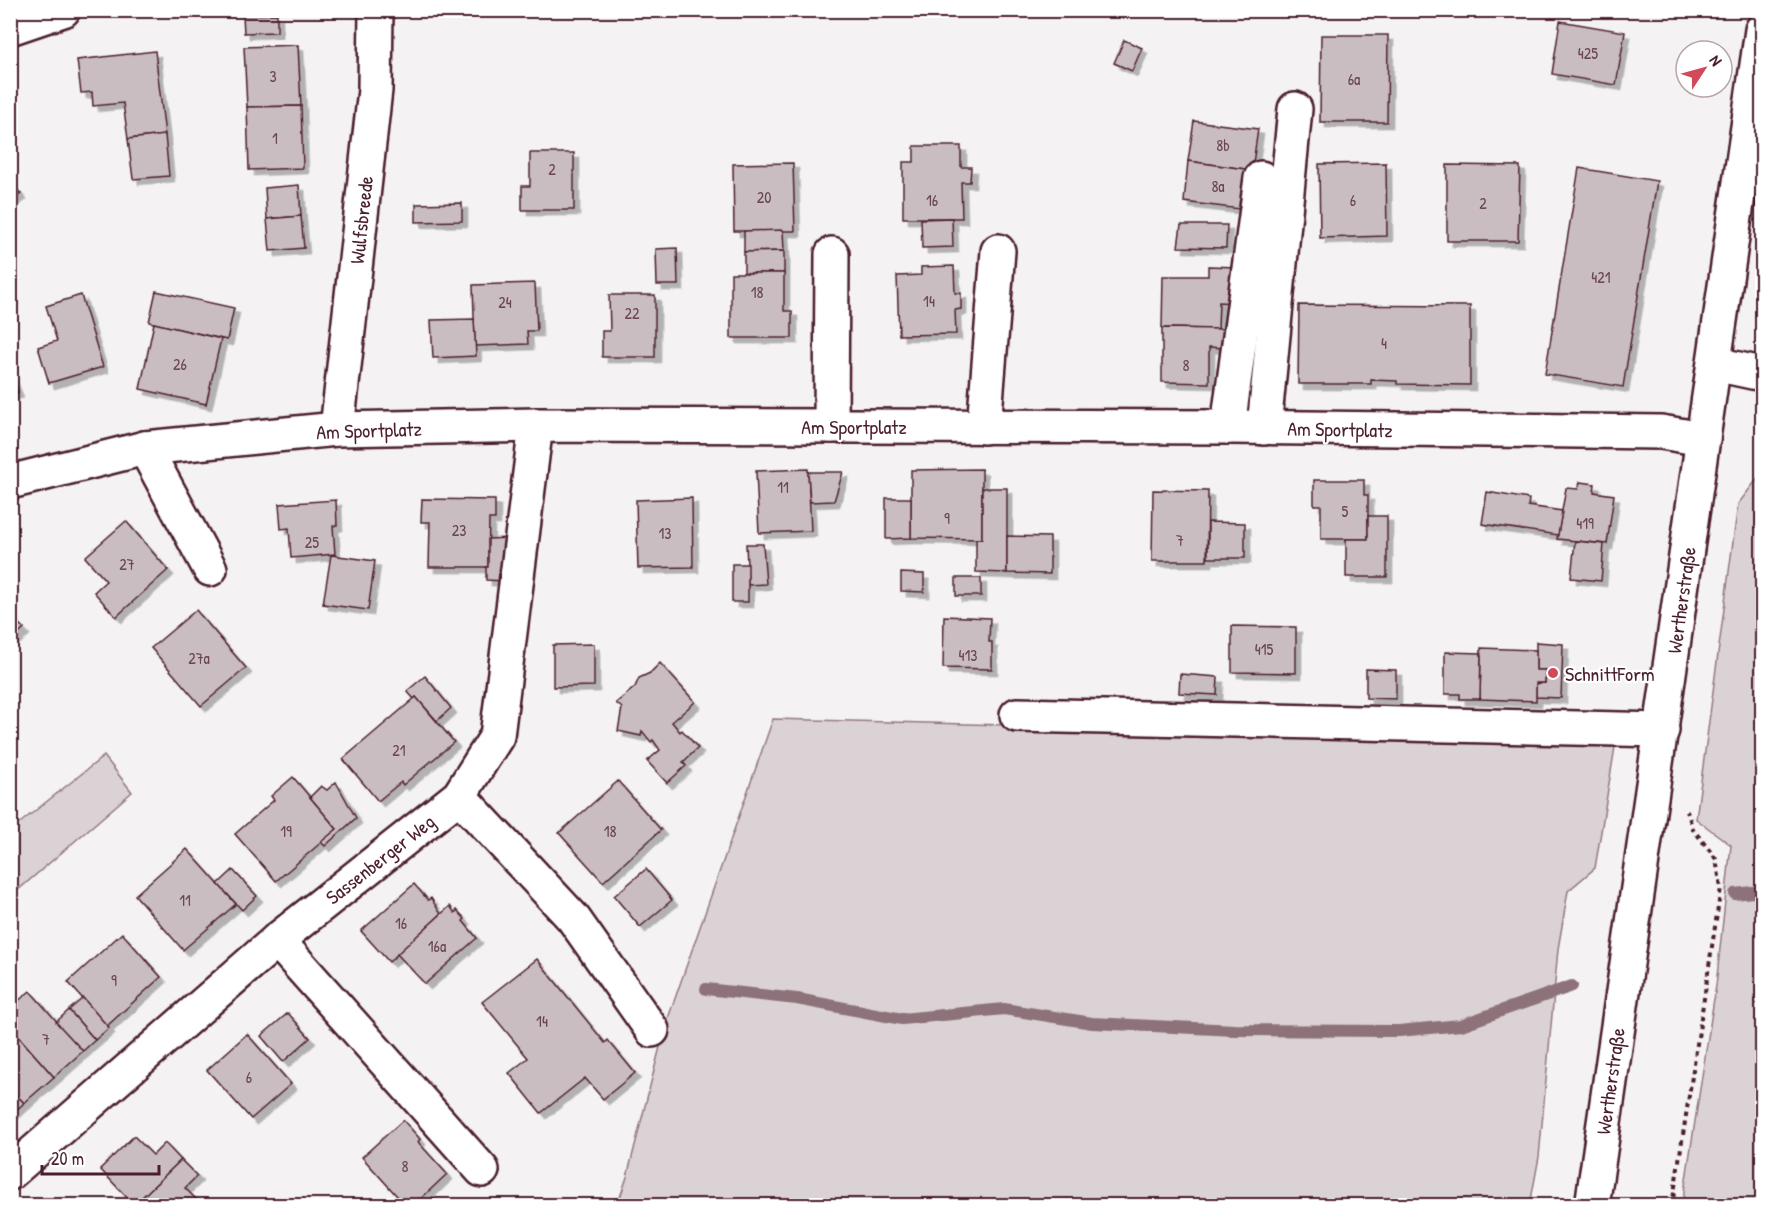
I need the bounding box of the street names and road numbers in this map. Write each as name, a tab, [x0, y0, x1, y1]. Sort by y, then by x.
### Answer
street label: Wulfsbreede	[343, 175, 379, 265]
street label: Am Sportplatz	[801, 413, 907, 440]
street label: Am Sportplatz	[316, 415, 423, 445]
street label: Am Sportplatz	[1287, 415, 1393, 443]
street label: Wertherstraße	[1660, 545, 1702, 655]
street label: Sassenberger Weg	[320, 808, 440, 910]
street label: Wertherstraße	[1589, 1026, 1631, 1136]

